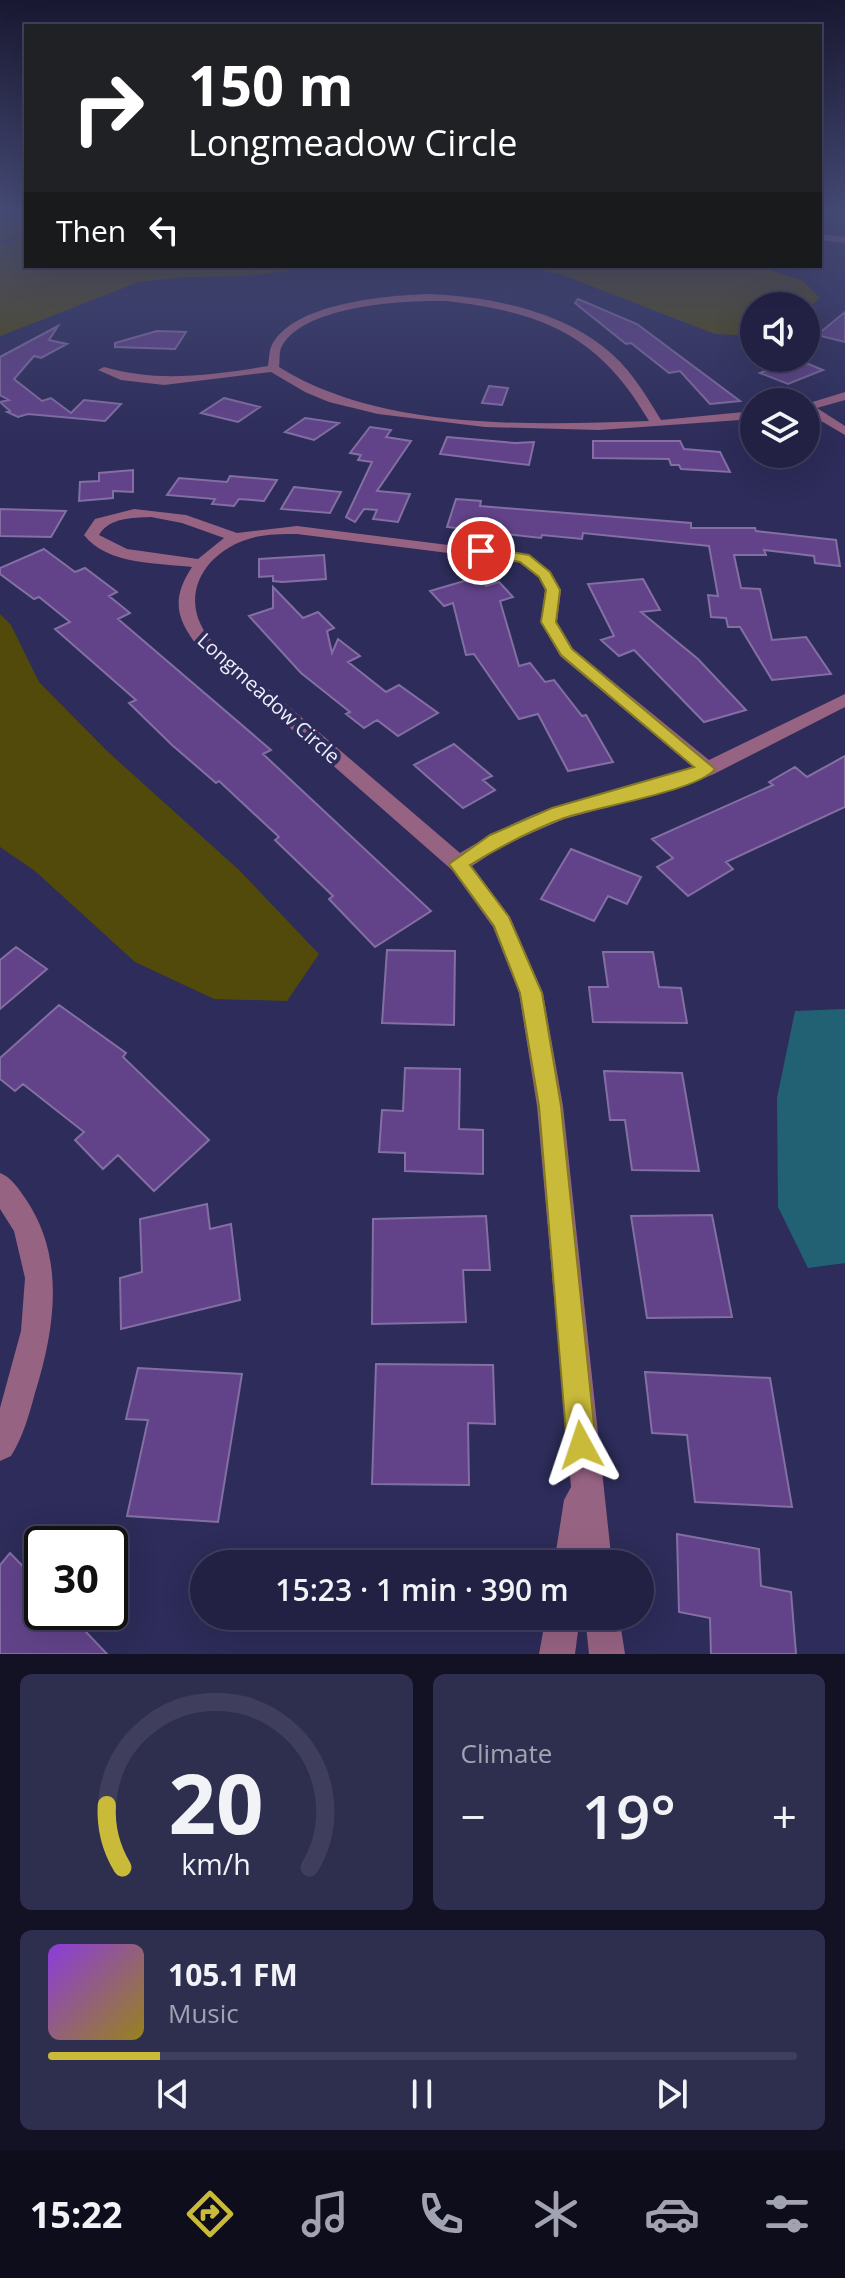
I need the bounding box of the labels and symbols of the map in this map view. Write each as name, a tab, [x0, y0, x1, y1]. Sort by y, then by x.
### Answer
pin	[447, 517, 515, 585]
street label: Longmeadow Circle	[192, 627, 346, 769]
position arrow	[539, 1403, 623, 1487]
speed limit sign: 30	[24, 1526, 128, 1630]

